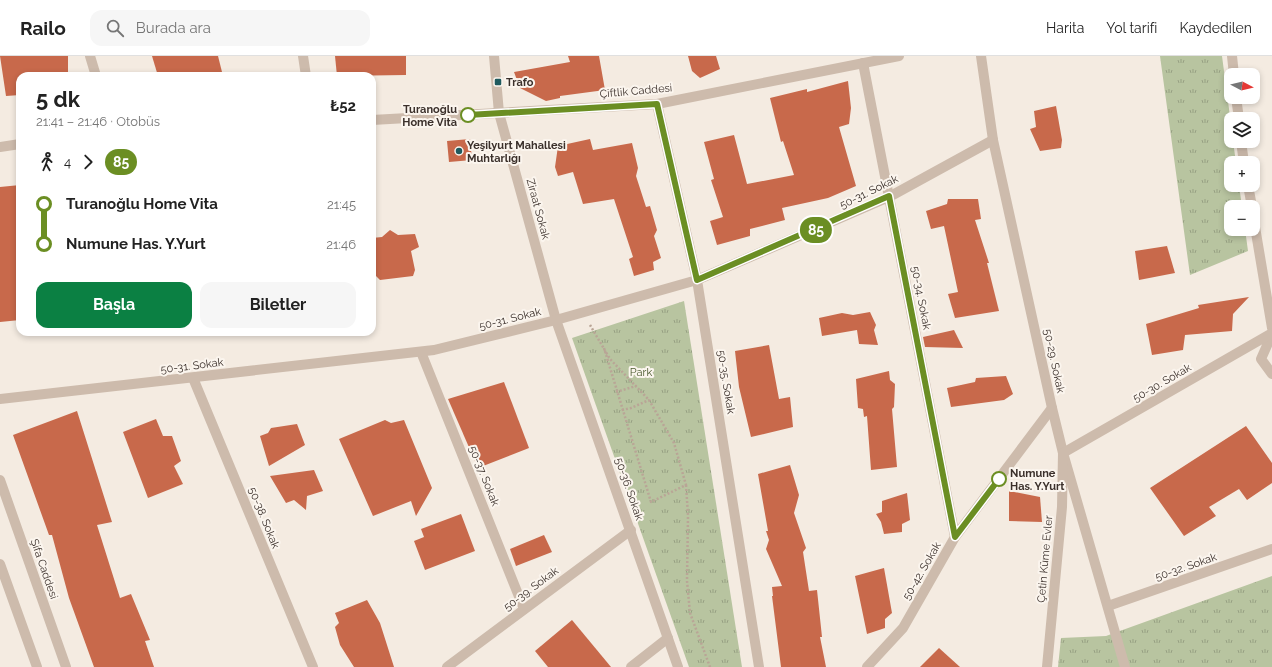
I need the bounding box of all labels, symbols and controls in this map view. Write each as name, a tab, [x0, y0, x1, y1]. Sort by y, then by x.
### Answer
search box	[90, 10, 370, 46]
text: Railo	[20, 17, 66, 39]
icon: search	[104, 17, 126, 39]
text: Burada ara	[136, 19, 211, 37]
text: Harita	[1046, 20, 1084, 36]
text: Yol tarifi	[1106, 20, 1157, 36]
text: Kaydedilen	[1179, 20, 1252, 36]
north arrow	[1224, 68, 1260, 104]
map controls	[1224, 68, 1260, 236]
place label: Trafo	[506, 76, 534, 89]
marker: Trafo	[493, 77, 503, 87]
street label: Çiftlik Caddesi	[599, 81, 673, 101]
text: 5 dk	[36, 86, 80, 112]
text: ₺52	[330, 97, 356, 115]
place label: Turanoğlu Home Vita	[402, 103, 457, 129]
marker: Turanoğlu Home Vita	[460, 107, 476, 123]
button: layers	[1224, 112, 1260, 148]
text: 21:41 – 21:46 · Otobüs	[36, 114, 160, 129]
place label: Yeşilyurt Mahallesi Muhtarlığı	[467, 139, 566, 165]
marker: Yeşilyurt Mahallesi Muhtarlığı	[454, 146, 464, 156]
icon: walk	[36, 151, 58, 173]
icon: forward	[77, 151, 99, 173]
text: 85	[113, 154, 129, 170]
text: 4	[64, 155, 71, 170]
button: +	[1224, 156, 1260, 192]
street label: 50-31. Sokak	[838, 172, 900, 212]
street label: Ziraat Sokak	[524, 177, 552, 241]
text: Turanoğlu Home Vita	[66, 195, 218, 213]
text: 21:45	[327, 197, 356, 212]
button: −	[1224, 200, 1260, 236]
line badge: 85	[798, 217, 834, 243]
text: 85	[808, 222, 824, 238]
text: Numune Has. Y.Yurt	[66, 235, 206, 253]
text: 21:46	[326, 237, 356, 252]
street label: 50-34. Sokak	[908, 265, 934, 331]
button: Başla	[36, 282, 192, 328]
button: Biletler	[200, 282, 356, 328]
street label: 50-31. Sokak	[478, 305, 542, 333]
street label: 50-29. Sokak	[1041, 328, 1067, 394]
street label: 50-35. Sokak	[715, 349, 737, 415]
street label: 50-31. Sokak	[160, 356, 224, 376]
street label: 50-30. Sokak	[1130, 361, 1194, 405]
park label: Park	[630, 366, 652, 379]
street label: 50-37. Sokak	[466, 444, 502, 508]
street label: 50-36. Sokak	[612, 456, 646, 522]
place label: Numune Has. Y.Yurt	[1010, 467, 1065, 493]
marker: Numune Has. Y.Yurt	[991, 471, 1007, 487]
street label: 50-38. Sokak	[246, 485, 282, 551]
street label: Çetin Küme Evler	[1035, 515, 1055, 603]
street label: Şifa Caddesi	[28, 537, 60, 601]
street label: 50-42. Sokak	[900, 540, 944, 602]
street label: 50-32. Sokak	[1153, 550, 1219, 584]
street label: 50-39. Sokak	[501, 564, 561, 614]

